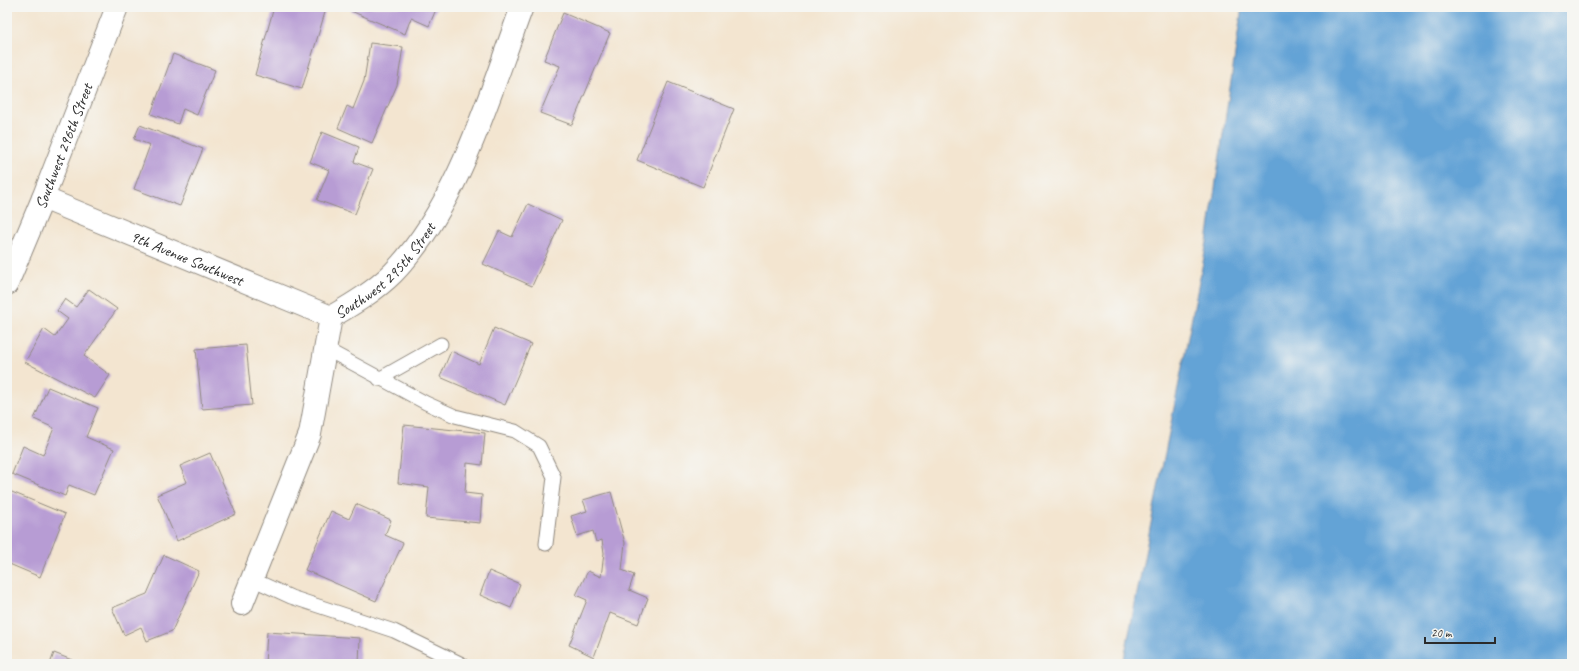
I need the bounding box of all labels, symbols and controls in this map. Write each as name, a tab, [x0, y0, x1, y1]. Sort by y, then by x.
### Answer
street label: Southwest 296th Street	[31, 79, 98, 212]
street label: Southwest 295th Street	[331, 218, 441, 323]
street label: 9th Avenue Southwest	[127, 226, 248, 291]
scale bar	[1425, 619, 1495, 645]
text: 20 m	[1431, 625, 1453, 641]

